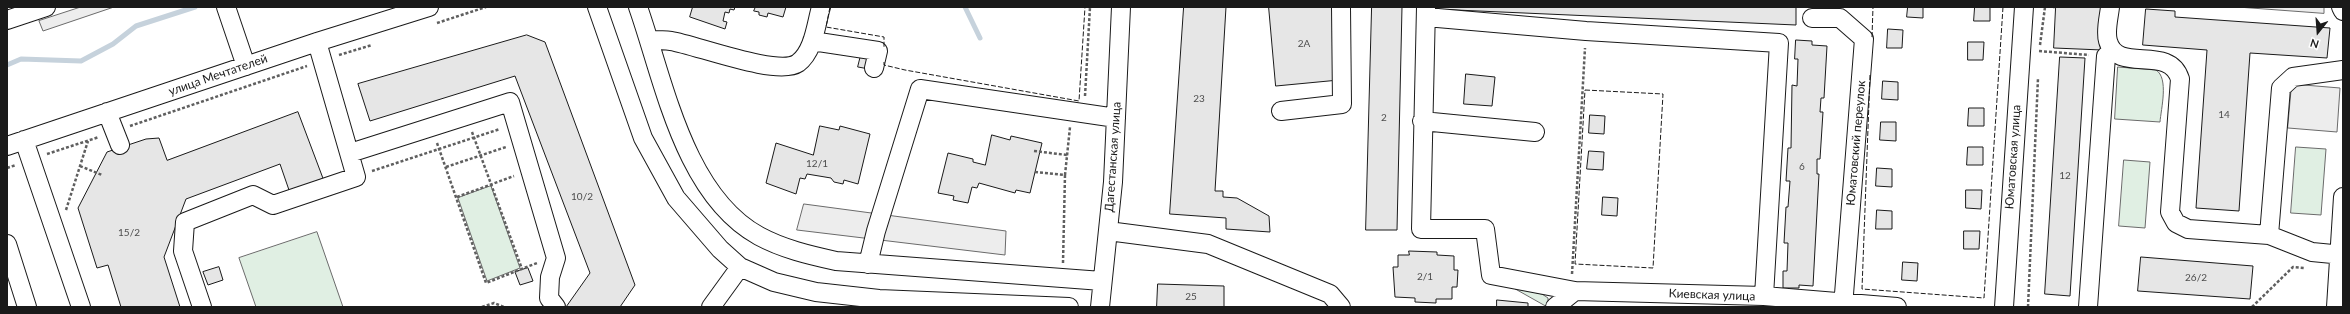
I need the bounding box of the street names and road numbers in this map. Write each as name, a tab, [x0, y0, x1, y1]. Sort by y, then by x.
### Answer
street label: улица Мечтателей	[167, 51, 269, 99]
street label: Юматовский переулок	[1843, 80, 1869, 206]
street label: Дагестанская улица	[1102, 101, 1124, 213]
street label: Юматовская улица	[2002, 104, 2024, 210]
street label: Киевская улица	[1668, 286, 1756, 304]

